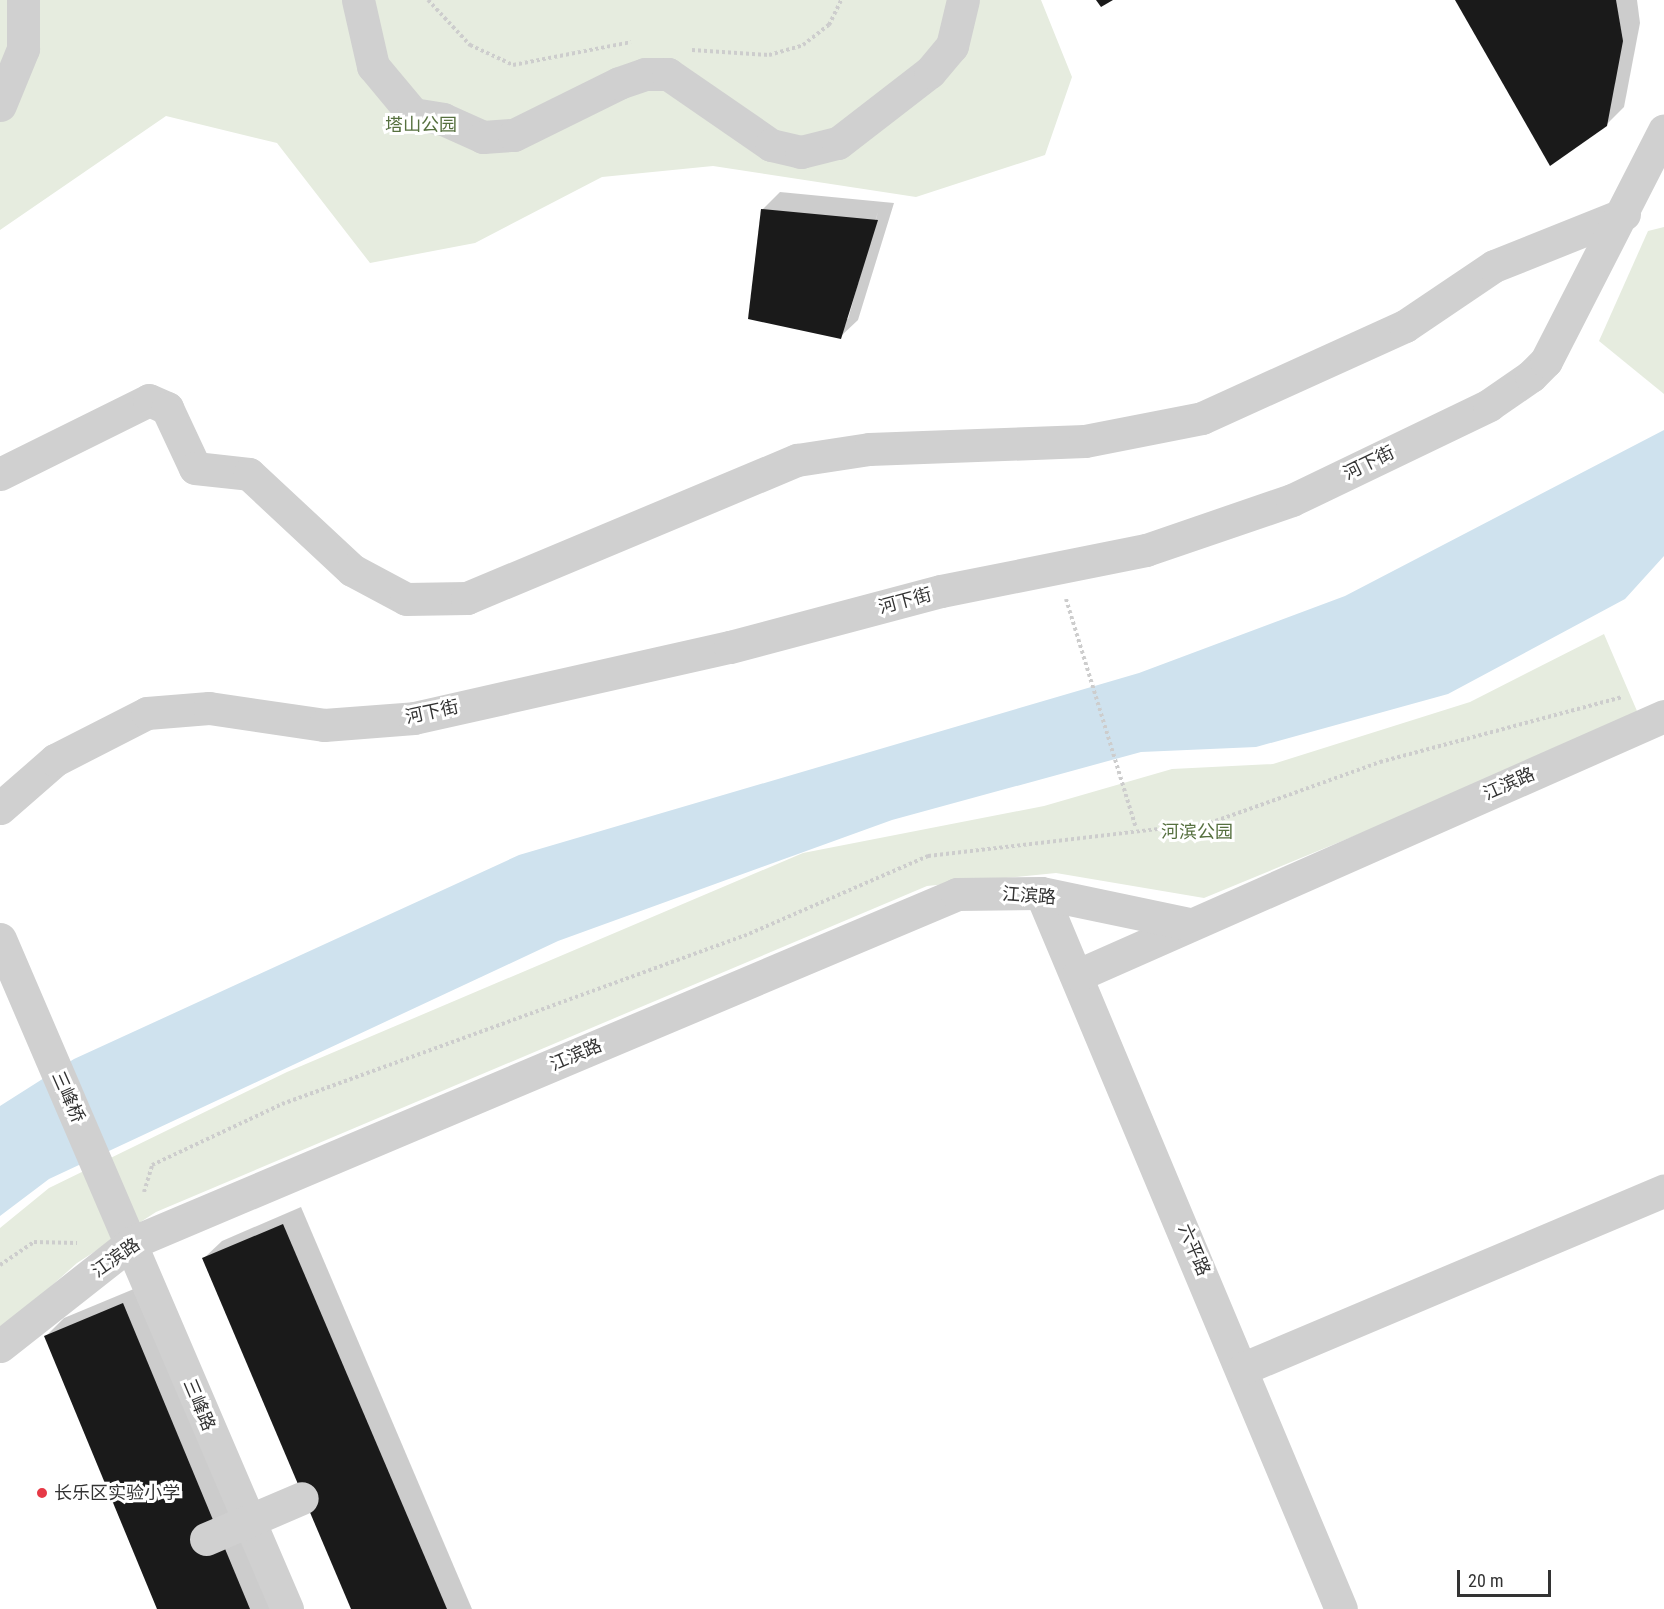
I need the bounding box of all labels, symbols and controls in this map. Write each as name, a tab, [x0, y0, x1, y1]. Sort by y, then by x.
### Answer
park label: 塔山公园	[385, 114, 457, 136]
street label: 河下街	[1340, 441, 1398, 485]
street label: 河下街	[876, 584, 934, 618]
street label: 河下街	[403, 696, 461, 728]
street label: 江滨路	[1480, 763, 1538, 805]
park label: 河滨公园	[1161, 821, 1233, 843]
street label: 江滨路	[1001, 883, 1057, 909]
street label: 江滨路	[547, 1035, 605, 1075]
street label: 三峰桥	[47, 1068, 89, 1126]
street label: 六平路	[1174, 1221, 1214, 1279]
street label: 江滨路	[88, 1234, 144, 1282]
street label: 三峰路	[179, 1376, 219, 1434]
place label: 长乐区实验小学	[54, 1482, 180, 1504]
marker: 长乐区实验小学	[35, 1486, 49, 1500]
scale bar	[1460, 1558, 1554, 1596]
text: 20 m	[1468, 1570, 1503, 1591]

